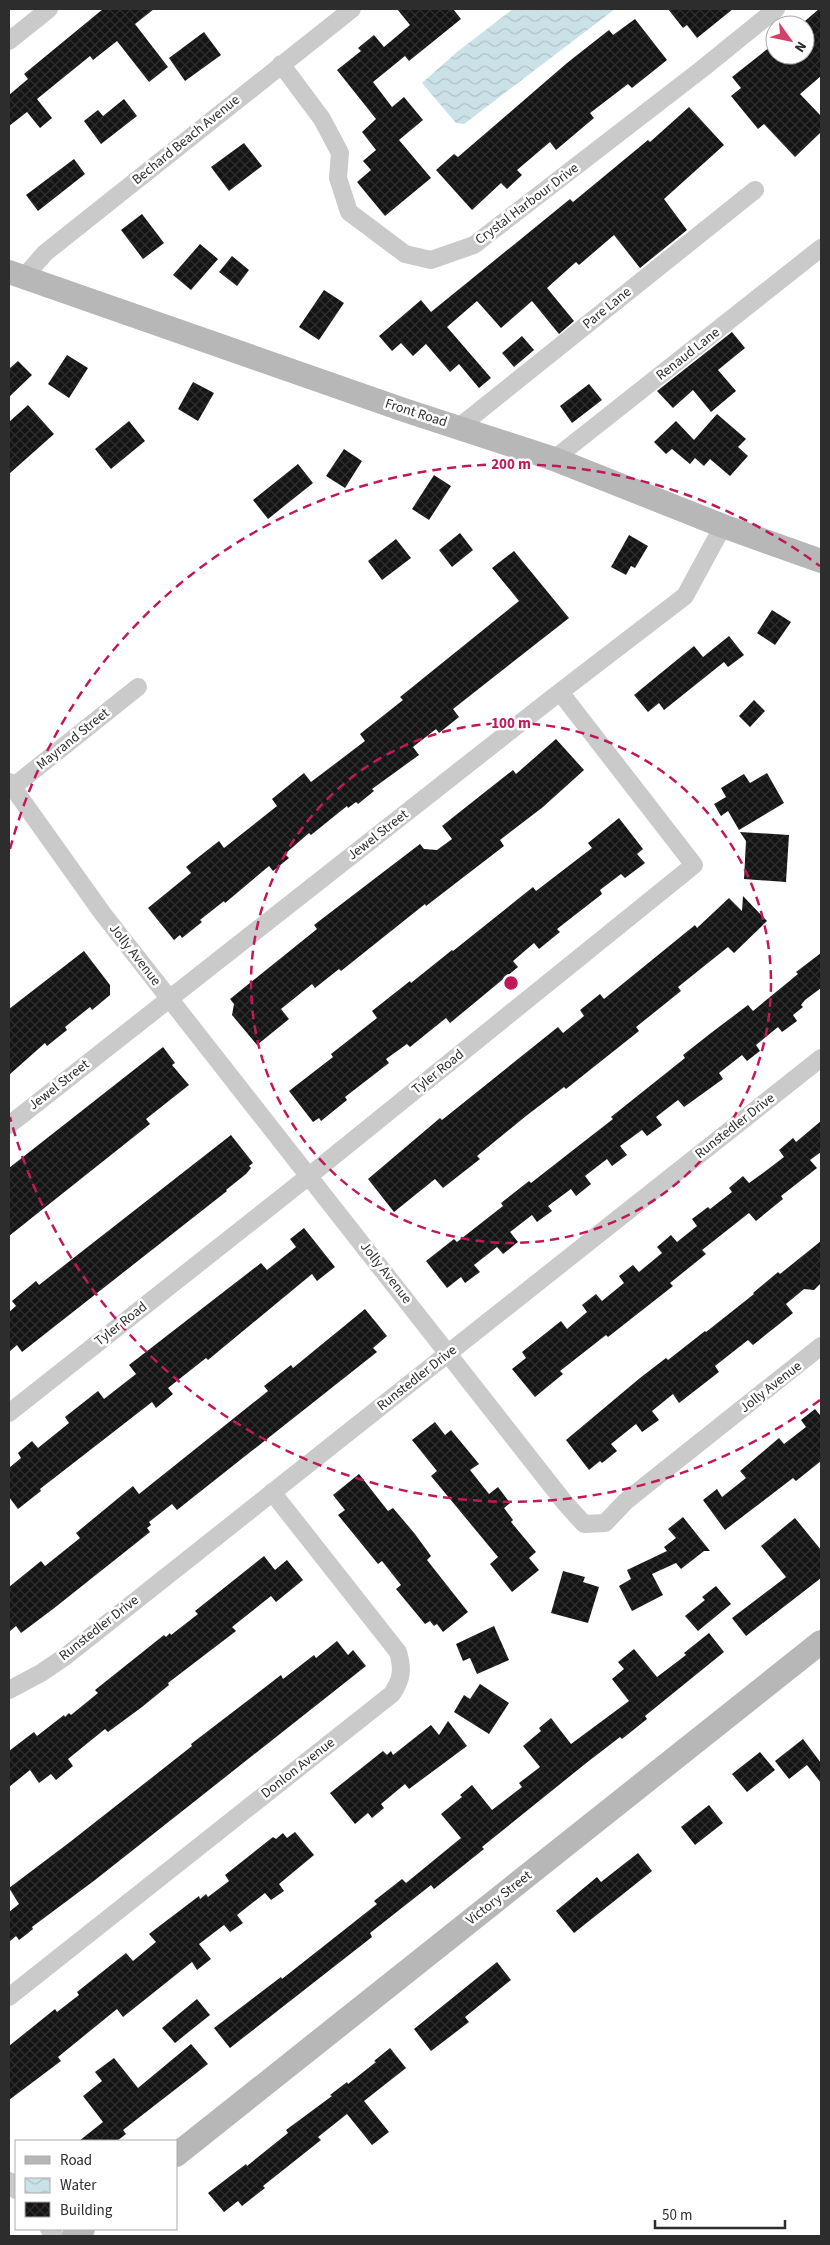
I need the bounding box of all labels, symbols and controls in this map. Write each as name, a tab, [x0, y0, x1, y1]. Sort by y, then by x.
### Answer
north arrow	[765, 15, 815, 65]
text: N	[789, 37, 811, 56]
street label: Bechard Beach Avenue	[128, 90, 244, 190]
street label: Crystal Harbour Drive	[471, 158, 583, 250]
street label: Pare Lane	[578, 282, 636, 334]
street label: Renaud Lane	[652, 323, 724, 385]
street label: Front Road	[382, 394, 450, 432]
text: 200 m	[491, 454, 531, 475]
street label: Mayrand Street	[32, 703, 114, 775]
text: 100 m	[491, 713, 531, 734]
street label: Jewel Street	[343, 805, 413, 865]
street label: Jolly Avenue	[104, 920, 166, 990]
centre of rings	[502, 974, 520, 992]
street label: Tyler Road	[408, 1045, 468, 1099]
street label: Jewel Street	[24, 1055, 94, 1115]
street label: Runstedler Drive	[691, 1088, 779, 1164]
street label: Jolly Avenue	[355, 1238, 417, 1308]
street label: Tyler Road	[90, 1297, 152, 1351]
street label: Runstedler Drive	[373, 1340, 461, 1416]
street label: Jolly Avenue	[736, 1356, 806, 1418]
street label: Runstedler Drive	[55, 1590, 143, 1666]
street label: Donlon Avenue	[257, 1733, 339, 1803]
street label: Victory Street	[462, 1866, 536, 1930]
legend	[15, 2140, 178, 2230]
text: Road	[60, 2150, 92, 2171]
text: Water	[60, 2175, 97, 2196]
scale bar	[655, 2198, 785, 2230]
text: Building	[60, 2200, 113, 2221]
text: 50 m	[662, 2205, 692, 2226]

